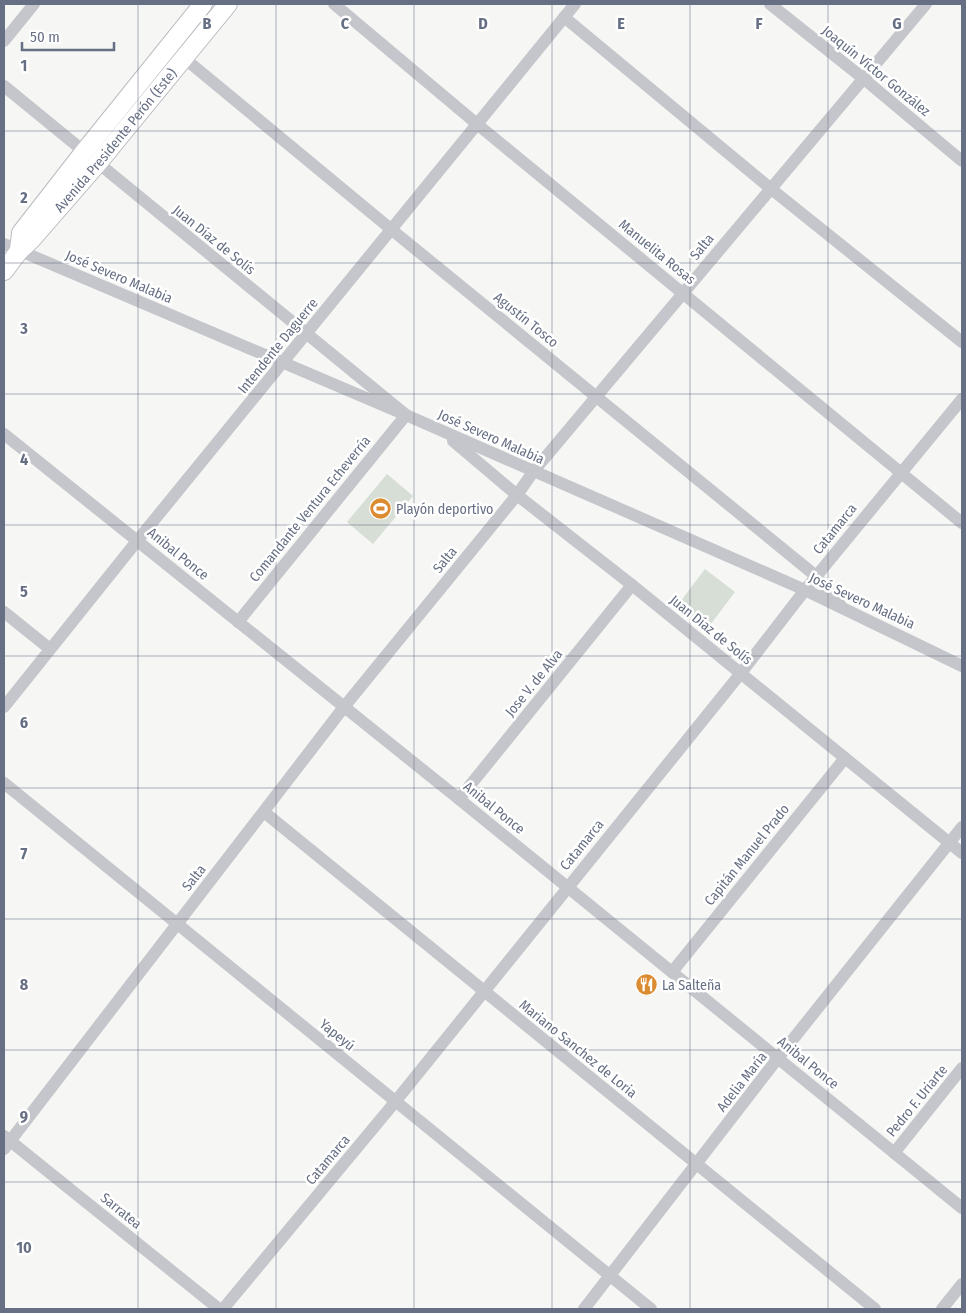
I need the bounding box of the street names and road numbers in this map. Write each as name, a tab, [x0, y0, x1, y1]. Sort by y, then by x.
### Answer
street label: Joaquín Víctor González	[818, 22, 934, 120]
street label: Avenida Presidente Perón (Este)	[51, 65, 180, 216]
street label: Juan Díaz de Solís	[169, 202, 259, 278]
street label: Manuelita Rosas	[615, 216, 699, 288]
street label: Salta	[686, 230, 718, 264]
street label: José Severo Malabia	[63, 247, 175, 307]
street label: Agustín Tosco	[490, 289, 562, 351]
street label: Intendente Daguerre	[234, 295, 322, 397]
street label: José Severo Malabia	[435, 406, 547, 468]
street label: Comandante Ventura Echeverría	[246, 432, 374, 585]
street label: Catamarca	[810, 500, 861, 558]
street label: Anibal Ponce	[144, 524, 212, 584]
street label: Salta	[429, 543, 461, 577]
street label: José Severo Malabia	[807, 569, 918, 633]
street label: Juan Díaz de Solís	[666, 592, 756, 668]
street label: Jose V. de Alva	[502, 646, 566, 720]
street label: Anibal Ponce	[460, 778, 528, 838]
street label: Capitán Manuel Prado	[701, 801, 793, 909]
street label: Catamarca	[557, 816, 608, 874]
street label: Salta	[178, 861, 210, 895]
street label: Mariano Sanchez de Loria	[516, 996, 640, 1102]
street label: Yapeyú	[316, 1016, 358, 1054]
street label: Anibal Ponce	[774, 1033, 842, 1093]
street label: Adelia María	[713, 1049, 771, 1115]
street label: Pedro F. Uriarte	[883, 1062, 951, 1140]
street label: Catamarca	[302, 1131, 354, 1188]
street label: Sarratea	[97, 1189, 145, 1233]

